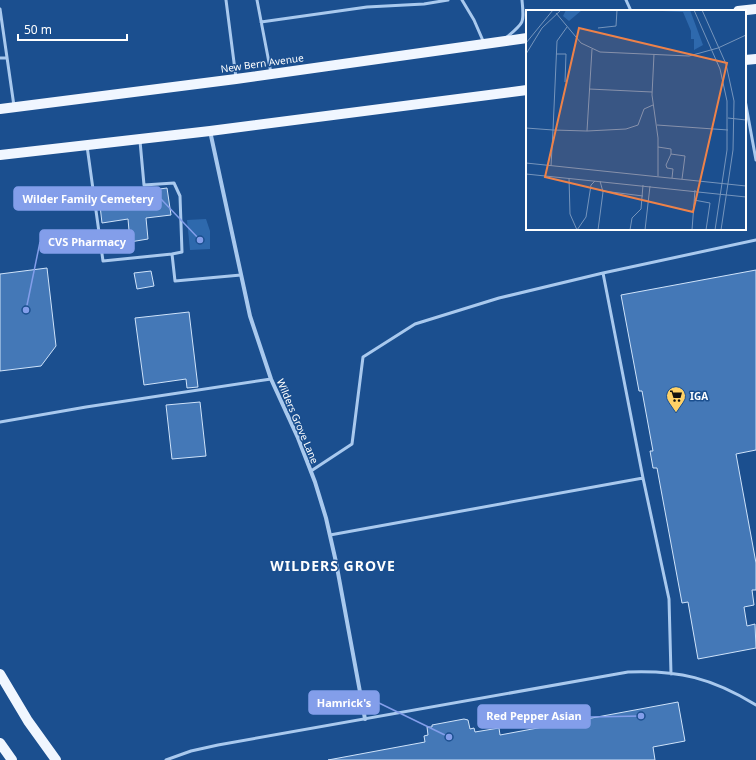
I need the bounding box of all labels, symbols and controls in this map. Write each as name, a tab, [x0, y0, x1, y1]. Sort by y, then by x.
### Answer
inset map	[526, 10, 746, 230]
scale bar	[18, 16, 127, 42]
text: 50 m	[24, 21, 52, 38]
street label: New Bern Avenue	[220, 50, 305, 76]
callout: Wilder Family Cemetery	[14, 187, 161, 210]
text: Wilder Family Cemetery	[22, 191, 154, 206]
callout: CVS Pharmacy	[40, 230, 134, 253]
text: CVS Pharmacy	[48, 234, 127, 249]
street label: Wilders Grove Lane	[274, 376, 322, 466]
supermarket icon: IGA	[665, 385, 687, 413]
place label: IGA	[690, 389, 708, 403]
district label: WILDERS GROVE	[270, 556, 396, 575]
callout: Hamrick's	[309, 691, 379, 714]
text: Hamrick's	[317, 695, 372, 710]
callout: Red Pepper Asian	[478, 705, 590, 728]
text: Red Pepper Asian	[486, 708, 582, 723]

